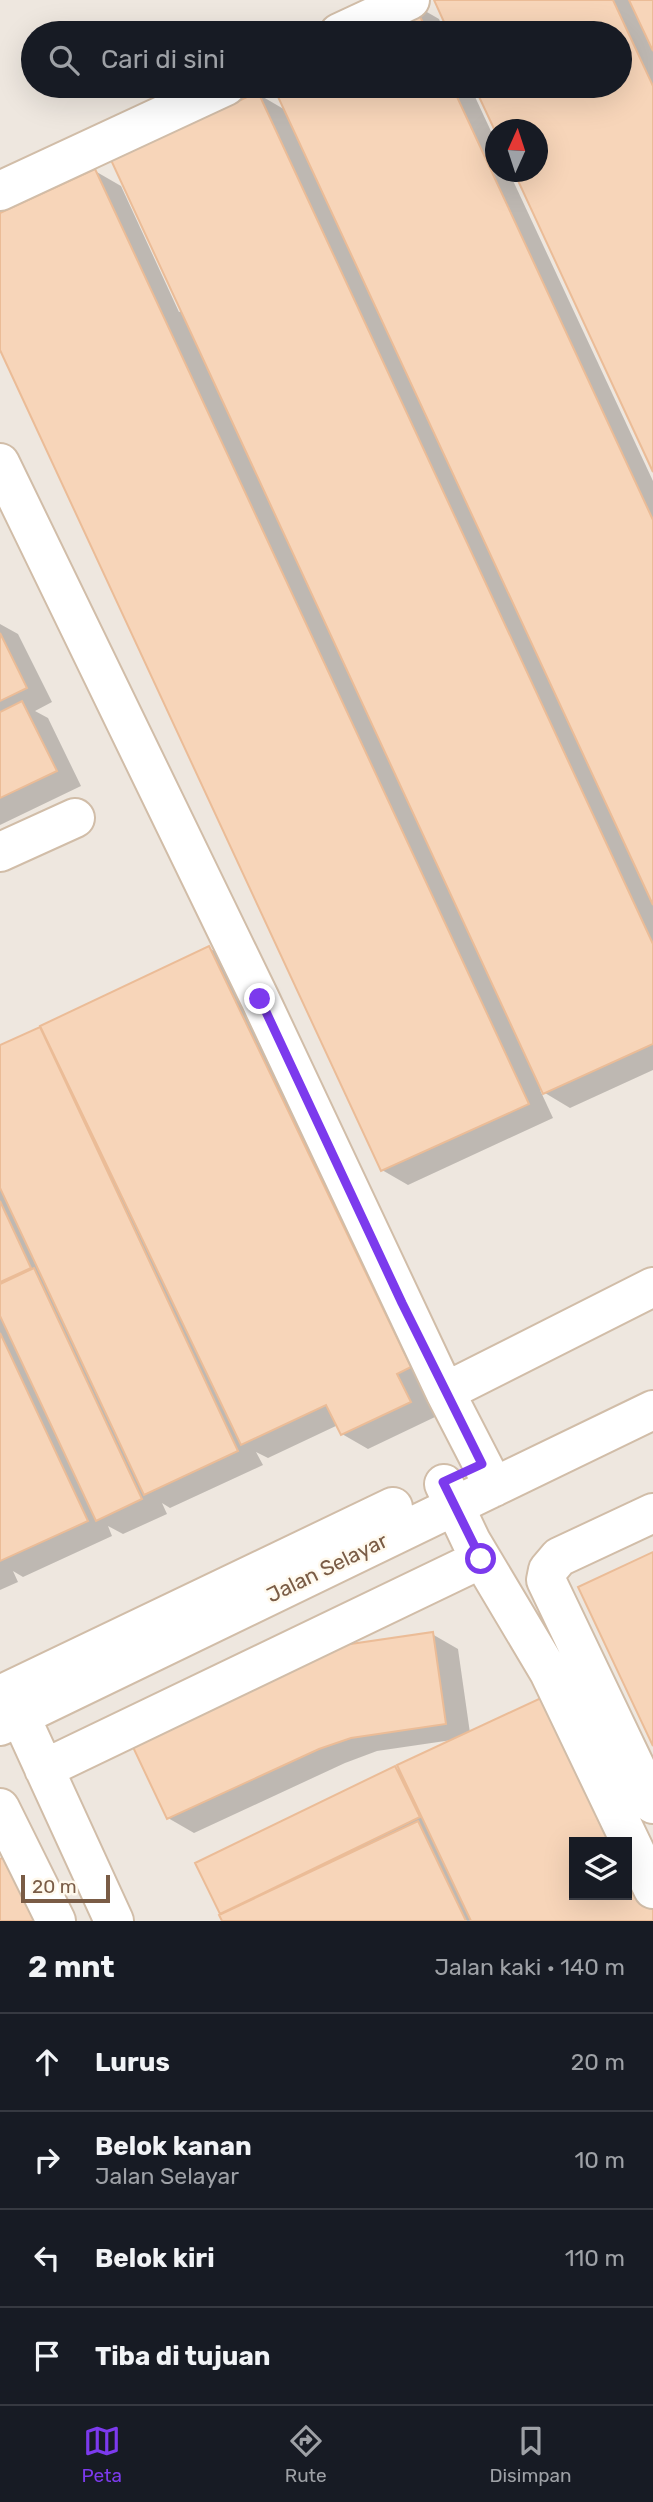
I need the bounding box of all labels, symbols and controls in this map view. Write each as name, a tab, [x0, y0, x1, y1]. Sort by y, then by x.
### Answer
search box	[21, 21, 632, 98]
icon: search	[45, 41, 83, 79]
text: Cari di sini	[101, 44, 225, 75]
north arrow	[485, 119, 548, 182]
route end	[244, 983, 275, 1014]
street label: Jalan Selayar	[262, 1528, 391, 1608]
route start	[465, 1543, 496, 1574]
map controls	[569, 1837, 632, 1900]
button: layers	[569, 1837, 632, 1900]
scale bar	[21, 1872, 110, 1904]
text: 20 m	[32, 1875, 77, 1898]
text: 2 mnt	[28, 1949, 115, 1985]
text: Jalan kaki · 140 m	[435, 1953, 625, 1981]
icon: ahead	[28, 2043, 66, 2081]
text: Lurus	[95, 2047, 170, 2078]
text: 20 m	[571, 2048, 625, 2076]
text: Belok kanan	[95, 2131, 252, 2162]
icon: right	[28, 2141, 66, 2179]
text: 10 m	[574, 2146, 625, 2174]
text: Jalan Selayar	[95, 2162, 239, 2190]
icon: left	[28, 2239, 66, 2277]
text: Belok kiri	[95, 2243, 215, 2274]
text: 110 m	[565, 2244, 625, 2272]
icon: arrive	[28, 2337, 66, 2375]
text: Tiba di tujuan	[95, 2341, 270, 2372]
tab: Peta	[81, 2422, 122, 2487]
tab: Rute	[285, 2422, 327, 2487]
tab: Disimpan	[489, 2422, 572, 2487]

